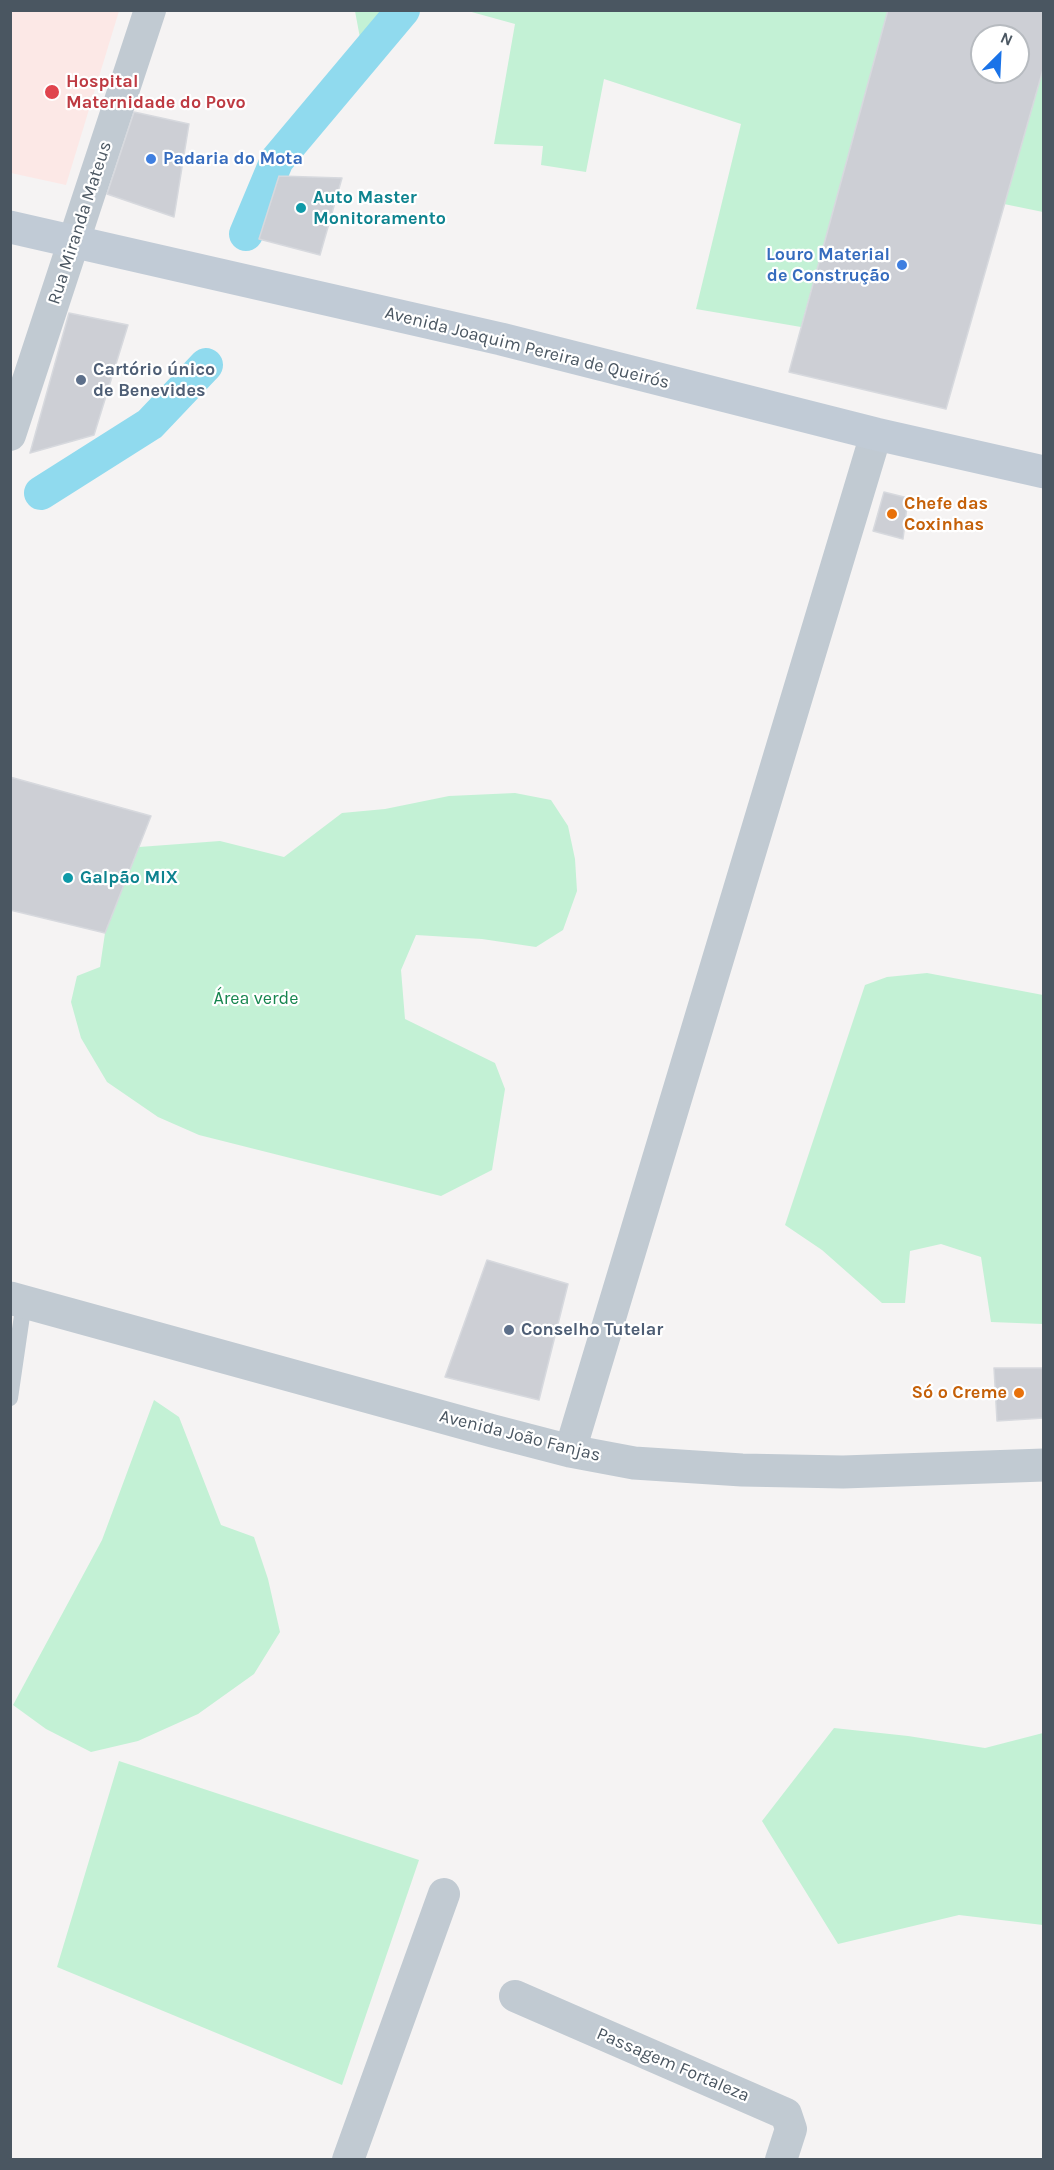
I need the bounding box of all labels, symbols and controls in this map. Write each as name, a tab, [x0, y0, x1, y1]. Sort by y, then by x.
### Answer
north arrow	[970, 24, 1030, 84]
text: N	[998, 28, 1016, 50]
place label: Hospital Maternidade do Povo	[66, 71, 246, 113]
marker: Hospital Maternidade do Povo	[43, 83, 61, 101]
street label: Rua Miranda Mateus	[43, 139, 117, 307]
place label: Padaria do Mota	[163, 148, 303, 170]
marker: Padaria do Mota	[144, 152, 158, 166]
place label: Auto Master Monitoramento	[313, 187, 446, 230]
marker: Auto Master Monitoramento	[294, 201, 308, 215]
place label: Louro Material de Construção	[766, 244, 890, 286]
marker: Louro Material de Construção	[895, 258, 909, 272]
street label: Avenida Joaquim Pereira de Queirós	[383, 302, 671, 394]
place label: Cartório único de Benevides	[93, 359, 215, 401]
marker: Cartório único de Benevides	[74, 373, 88, 387]
place label: Chefe das Coxinhas	[904, 493, 988, 536]
marker: Chefe das Coxinhas	[885, 507, 899, 521]
place label: Galpão MIX	[80, 867, 178, 889]
marker: Galpão MIX	[61, 871, 75, 885]
park label: Área verde	[214, 988, 298, 1010]
place label: Conselho Tutelar	[521, 1319, 663, 1341]
marker: Conselho Tutelar	[502, 1323, 516, 1337]
place label: Só o Creme	[911, 1382, 1007, 1404]
marker: Só o Creme	[1012, 1386, 1026, 1400]
street label: Avenida João Fanjas	[437, 1406, 603, 1466]
street label: Passagem Fortaleza	[593, 2023, 753, 2107]

